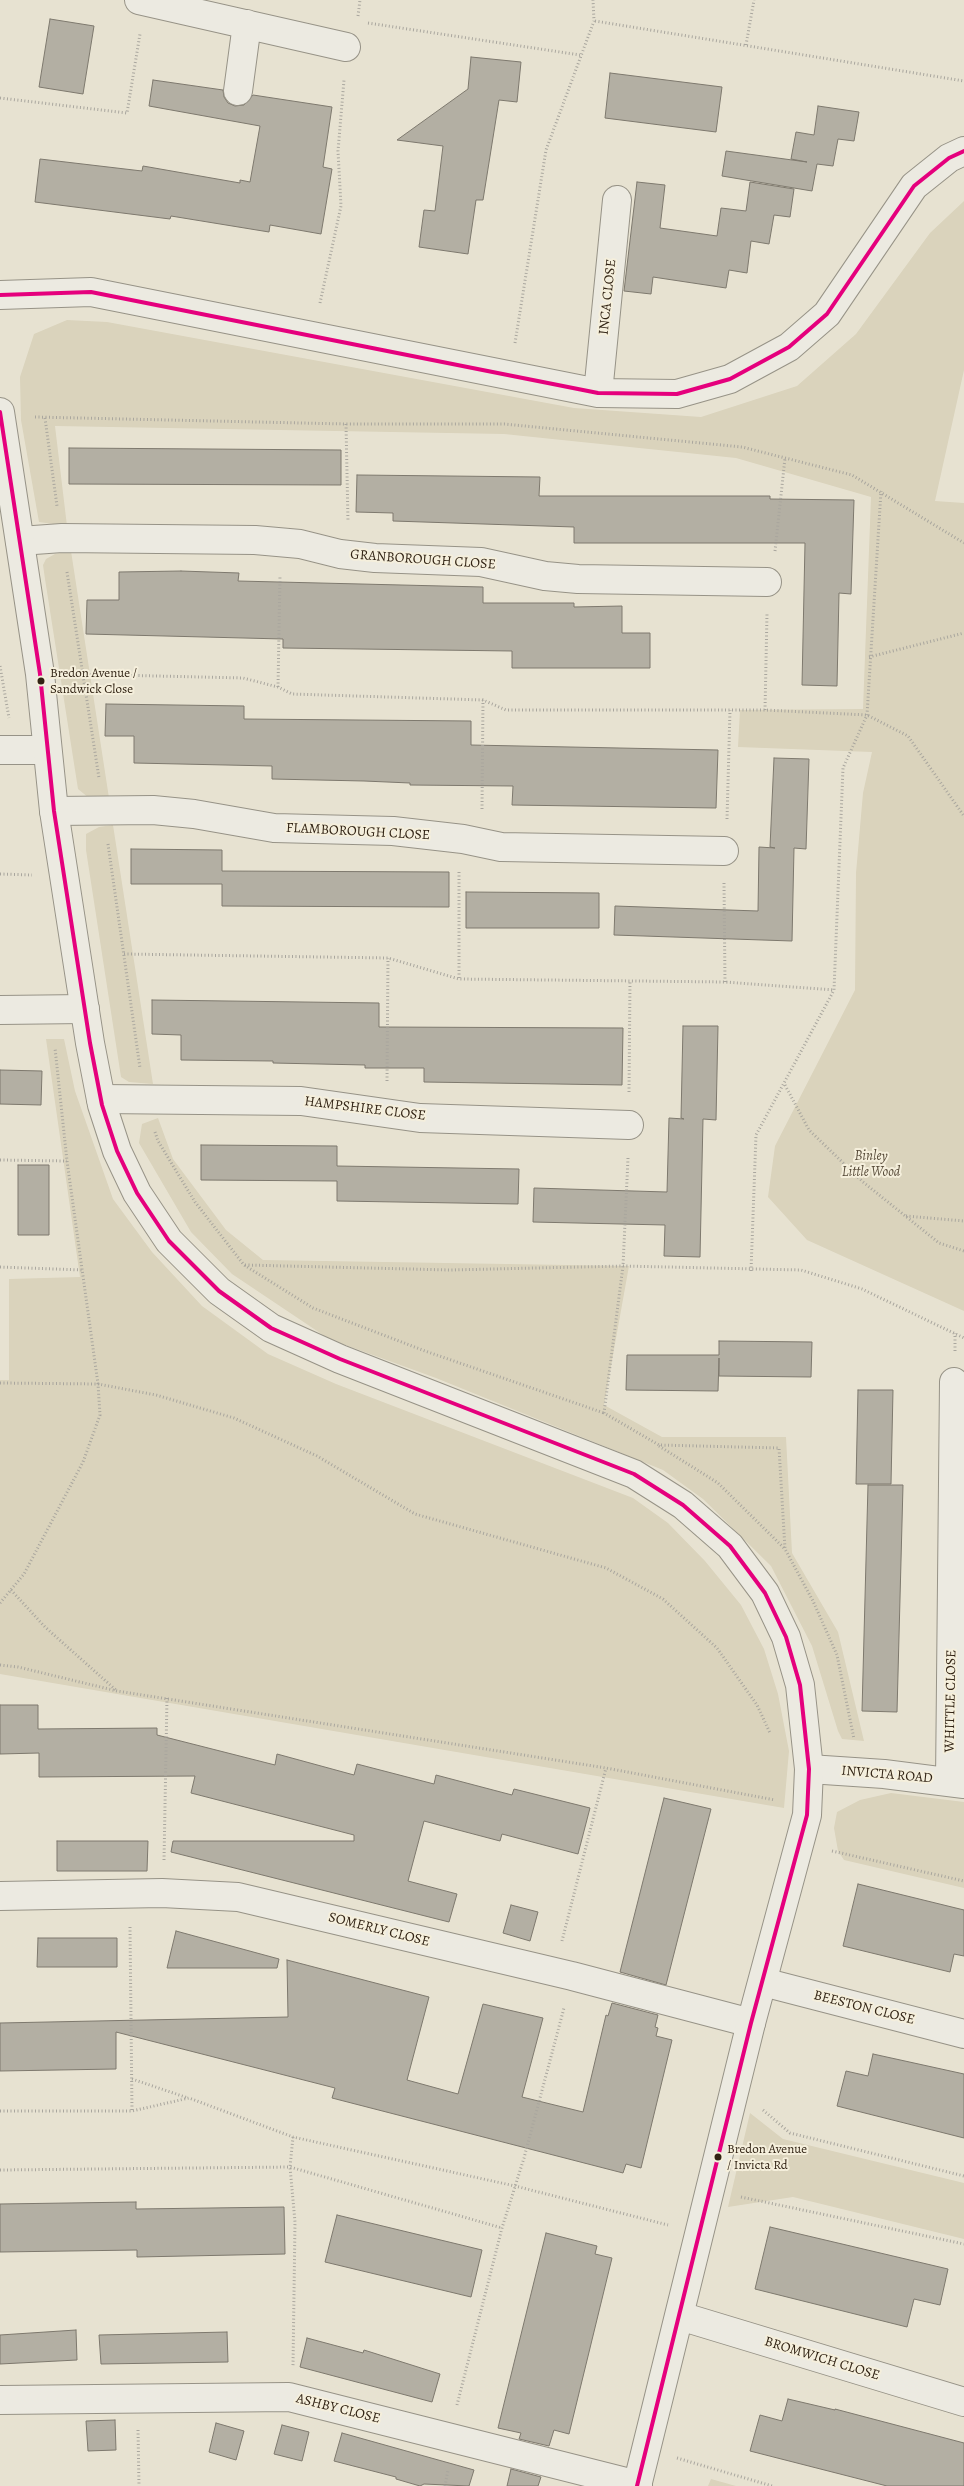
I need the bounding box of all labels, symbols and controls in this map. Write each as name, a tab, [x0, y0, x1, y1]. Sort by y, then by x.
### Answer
street label: INCA CLOSE	[596, 258, 620, 336]
street label: GRANBOROUGH CLOSE	[350, 547, 496, 573]
place label: Bredon Avenue / Sandwick Close	[50, 666, 137, 697]
marker: Bredon Avenue / Sandwick Close	[36, 676, 46, 686]
street label: FLAMBOROUGH CLOSE	[286, 820, 430, 844]
street label: HAMPSHIRE CLOSE	[303, 1093, 427, 1125]
park label: Binley Little Wood	[842, 1149, 900, 1182]
street label: WHITTLE CLOSE	[942, 1649, 960, 1753]
street label: INVICTA ROAD	[841, 1763, 933, 1787]
street label: SOMERLY CLOSE	[327, 1909, 431, 1951]
street label: BEESTON CLOSE	[812, 1987, 916, 2029]
place label: Bredon Avenue / Invicta Rd	[727, 2142, 807, 2173]
marker: Bredon Avenue / Invicta Rd	[713, 2152, 723, 2162]
street label: BROMWICH CLOSE	[762, 2333, 882, 2385]
street label: ASHBY CLOSE	[294, 2390, 382, 2428]

